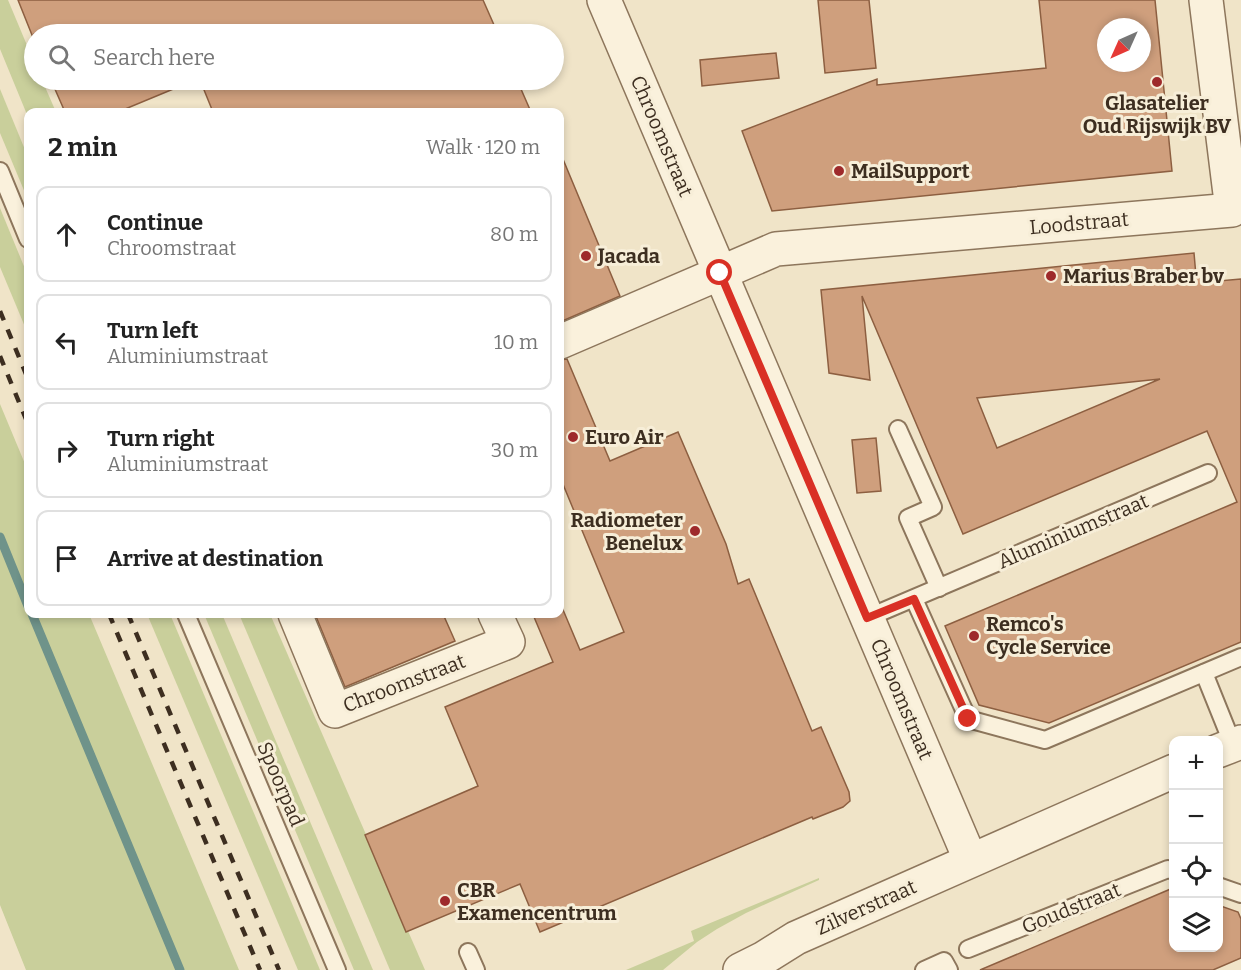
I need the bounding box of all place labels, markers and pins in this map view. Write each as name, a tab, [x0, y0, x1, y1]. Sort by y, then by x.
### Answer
marker: Glasatelier Oud Rijswijk BV	[1150, 75, 1164, 89]
place label: Glasatelier Oud Rijswijk BV	[1083, 91, 1232, 138]
place label: MailSupport	[851, 159, 970, 183]
marker: MailSupport	[832, 164, 846, 178]
place label: Jacada	[597, 244, 660, 268]
marker: Jacada	[579, 249, 593, 263]
place label: Marius Braber bv	[1063, 264, 1224, 288]
marker: Marius Braber bv	[1044, 269, 1058, 283]
place label: Euro Air	[585, 425, 664, 449]
marker: Euro Air	[566, 430, 580, 444]
place label: Radiometer Benelux	[571, 508, 684, 555]
marker: Radiometer Benelux	[688, 524, 702, 538]
place label: Remco's Cycle Service	[986, 612, 1111, 659]
marker: Remco's Cycle Service	[967, 629, 981, 643]
place label: CBR Examencentrum	[457, 878, 617, 925]
marker: CBR Examencentrum	[438, 894, 452, 908]

